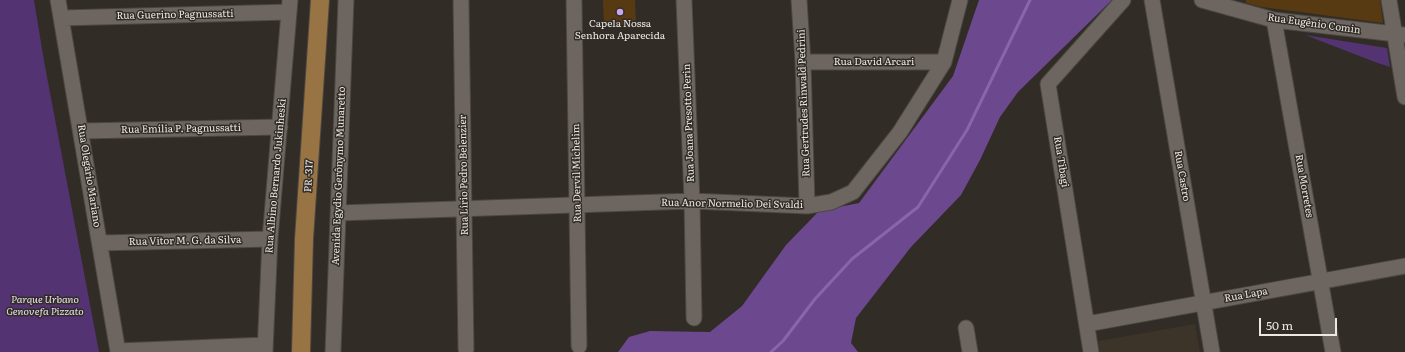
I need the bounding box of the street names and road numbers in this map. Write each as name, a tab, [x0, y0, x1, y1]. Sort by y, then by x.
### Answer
street label: Rua Guerino Pagnussatti	[116, 8, 234, 22]
street label: Rua Eugênio Comin	[1267, 12, 1361, 36]
street label: Rua Gertrudes Rinwald Pedrini	[795, 29, 813, 177]
street label: Rua David Arcari	[834, 56, 914, 68]
street label: Rua Joana Presotto Perin	[681, 64, 697, 182]
street label: Avenida Egydio Gerônymo Munaretto	[330, 86, 348, 266]
street label: Rua Albino Bernardo Jukinheski	[263, 98, 289, 254]
street label: Rua Lírio Pedro Belenzier	[457, 115, 471, 235]
street label: Rua Emília P. Pagnussatti	[121, 122, 241, 136]
street label: Rua Olegário Mariano	[75, 124, 103, 228]
street label: Rua Dervil Michelim	[570, 124, 584, 222]
street label: Rua Tibagi	[1051, 136, 1071, 188]
street label: Rua Castro	[1172, 150, 1192, 202]
street label: Rua Morretes	[1293, 153, 1315, 219]
street label: PR -317	[302, 159, 316, 193]
street label: Rua Anor Normelio Dei Svaldi	[661, 197, 803, 211]
street label: Rua Vitor M. G. da Silva	[129, 234, 241, 248]
street label: Rua Lapa	[1223, 285, 1269, 305]

